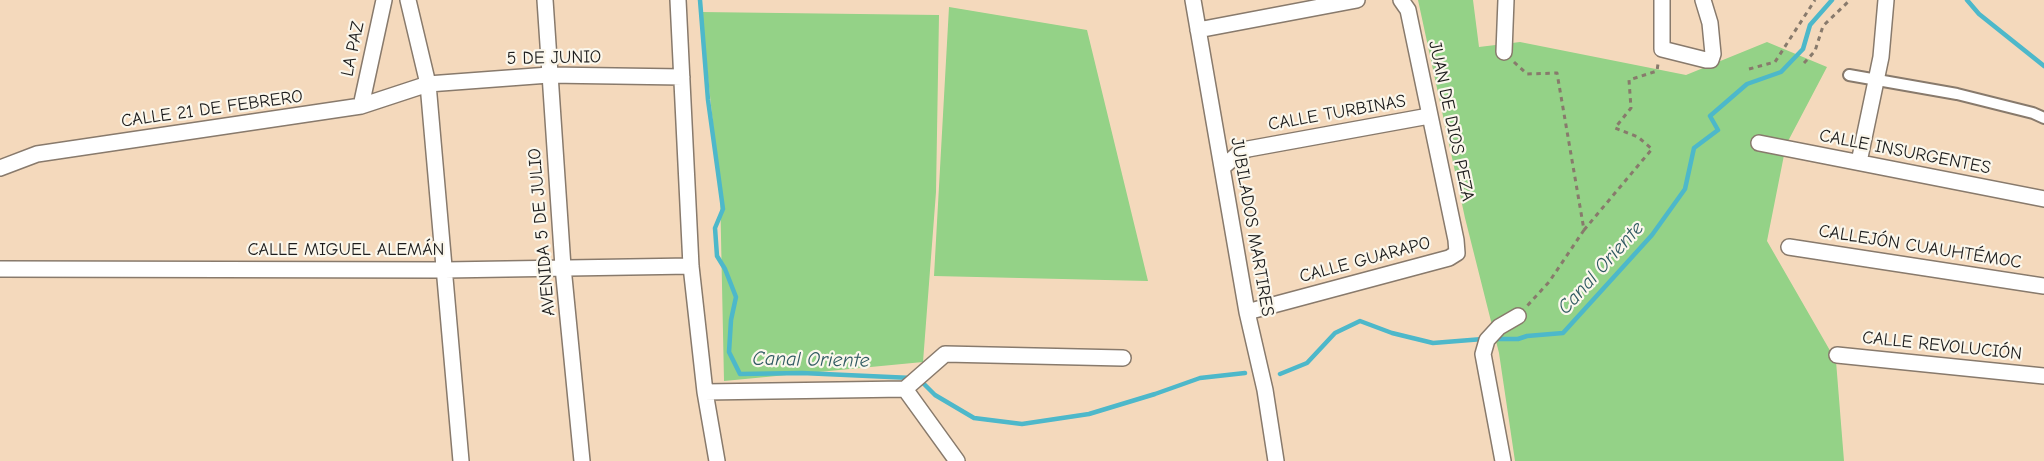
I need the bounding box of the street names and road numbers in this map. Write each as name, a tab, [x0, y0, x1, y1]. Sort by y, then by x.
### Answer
street label: LA PAZ	[337, 19, 369, 79]
street label: JUAN DE DIOS PEZA	[1423, 39, 1479, 203]
street label: 5 DE JUNIO	[507, 46, 601, 70]
street label: CALLE 21 DE FEBRERO	[120, 86, 304, 132]
street label: CALLE TURBINAS	[1266, 90, 1408, 136]
street label: CALLE INSURGENTES	[1817, 125, 1993, 179]
street label: JUBILADOS MARTIRES	[1226, 136, 1278, 318]
street label: AVENIDA 5 DE JULIO	[524, 147, 560, 317]
street label: CALLEJÓN CUAUHTÉMOC	[1817, 220, 2023, 274]
street label: CALLE GUARAPO	[1297, 232, 1433, 288]
street label: CALLE MIGUEL ALEMÁN	[248, 239, 444, 261]
street label: CALLE REVOLUCIÓN	[1861, 327, 2023, 365]

